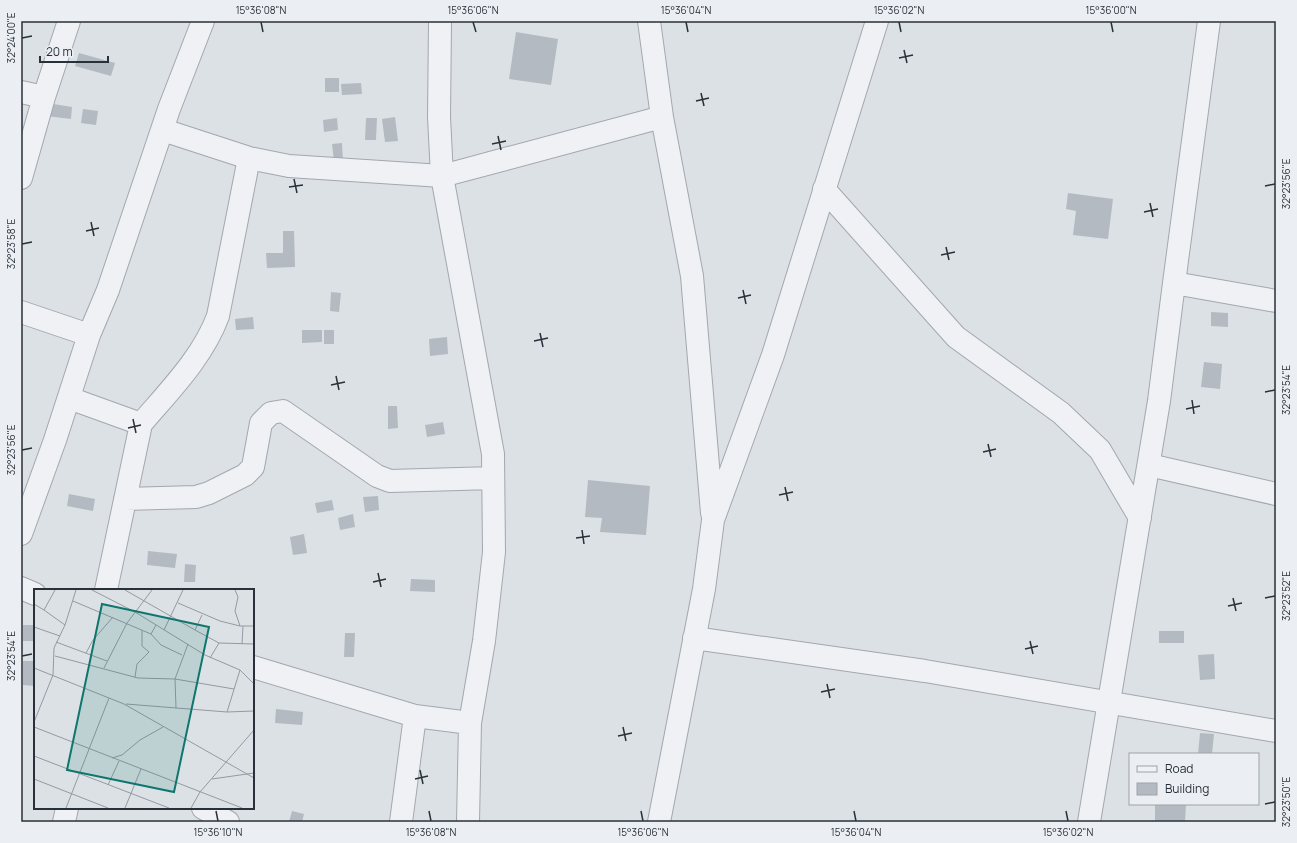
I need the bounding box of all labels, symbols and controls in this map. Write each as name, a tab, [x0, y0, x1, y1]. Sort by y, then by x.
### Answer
text: 15°36'08"N	[236, 3, 287, 17]
text: 15°36'06"N	[447, 3, 499, 17]
text: 15°36'04"N	[661, 3, 711, 17]
text: 15°36'02"N	[874, 3, 924, 17]
text: 15°36'00"N	[1085, 3, 1137, 17]
text: 32°24'00"E	[4, 12, 18, 63]
scale bar	[40, 38, 108, 64]
text: 20 m	[46, 43, 73, 60]
text: 32°23'56"E	[1279, 158, 1293, 209]
text: 32°23'58"E	[4, 219, 18, 269]
text: 32°23'54"E	[1279, 365, 1293, 415]
text: 32°23'56"E	[4, 424, 18, 475]
text: 32°23'52"E	[1279, 571, 1293, 621]
inset map	[34, 589, 254, 809]
text: 32°23'54"E	[4, 631, 18, 681]
legend	[1129, 753, 1259, 805]
text: Road	[1165, 760, 1193, 777]
text: 32°23'50"E	[1279, 776, 1293, 827]
text: Building	[1165, 780, 1209, 797]
text: 15°36'10"N	[194, 825, 243, 839]
text: 15°36'08"N	[406, 825, 457, 839]
text: 15°36'06"N	[617, 825, 669, 839]
text: 15°36'04"N	[831, 825, 881, 839]
text: 15°36'02"N	[1043, 825, 1093, 839]

